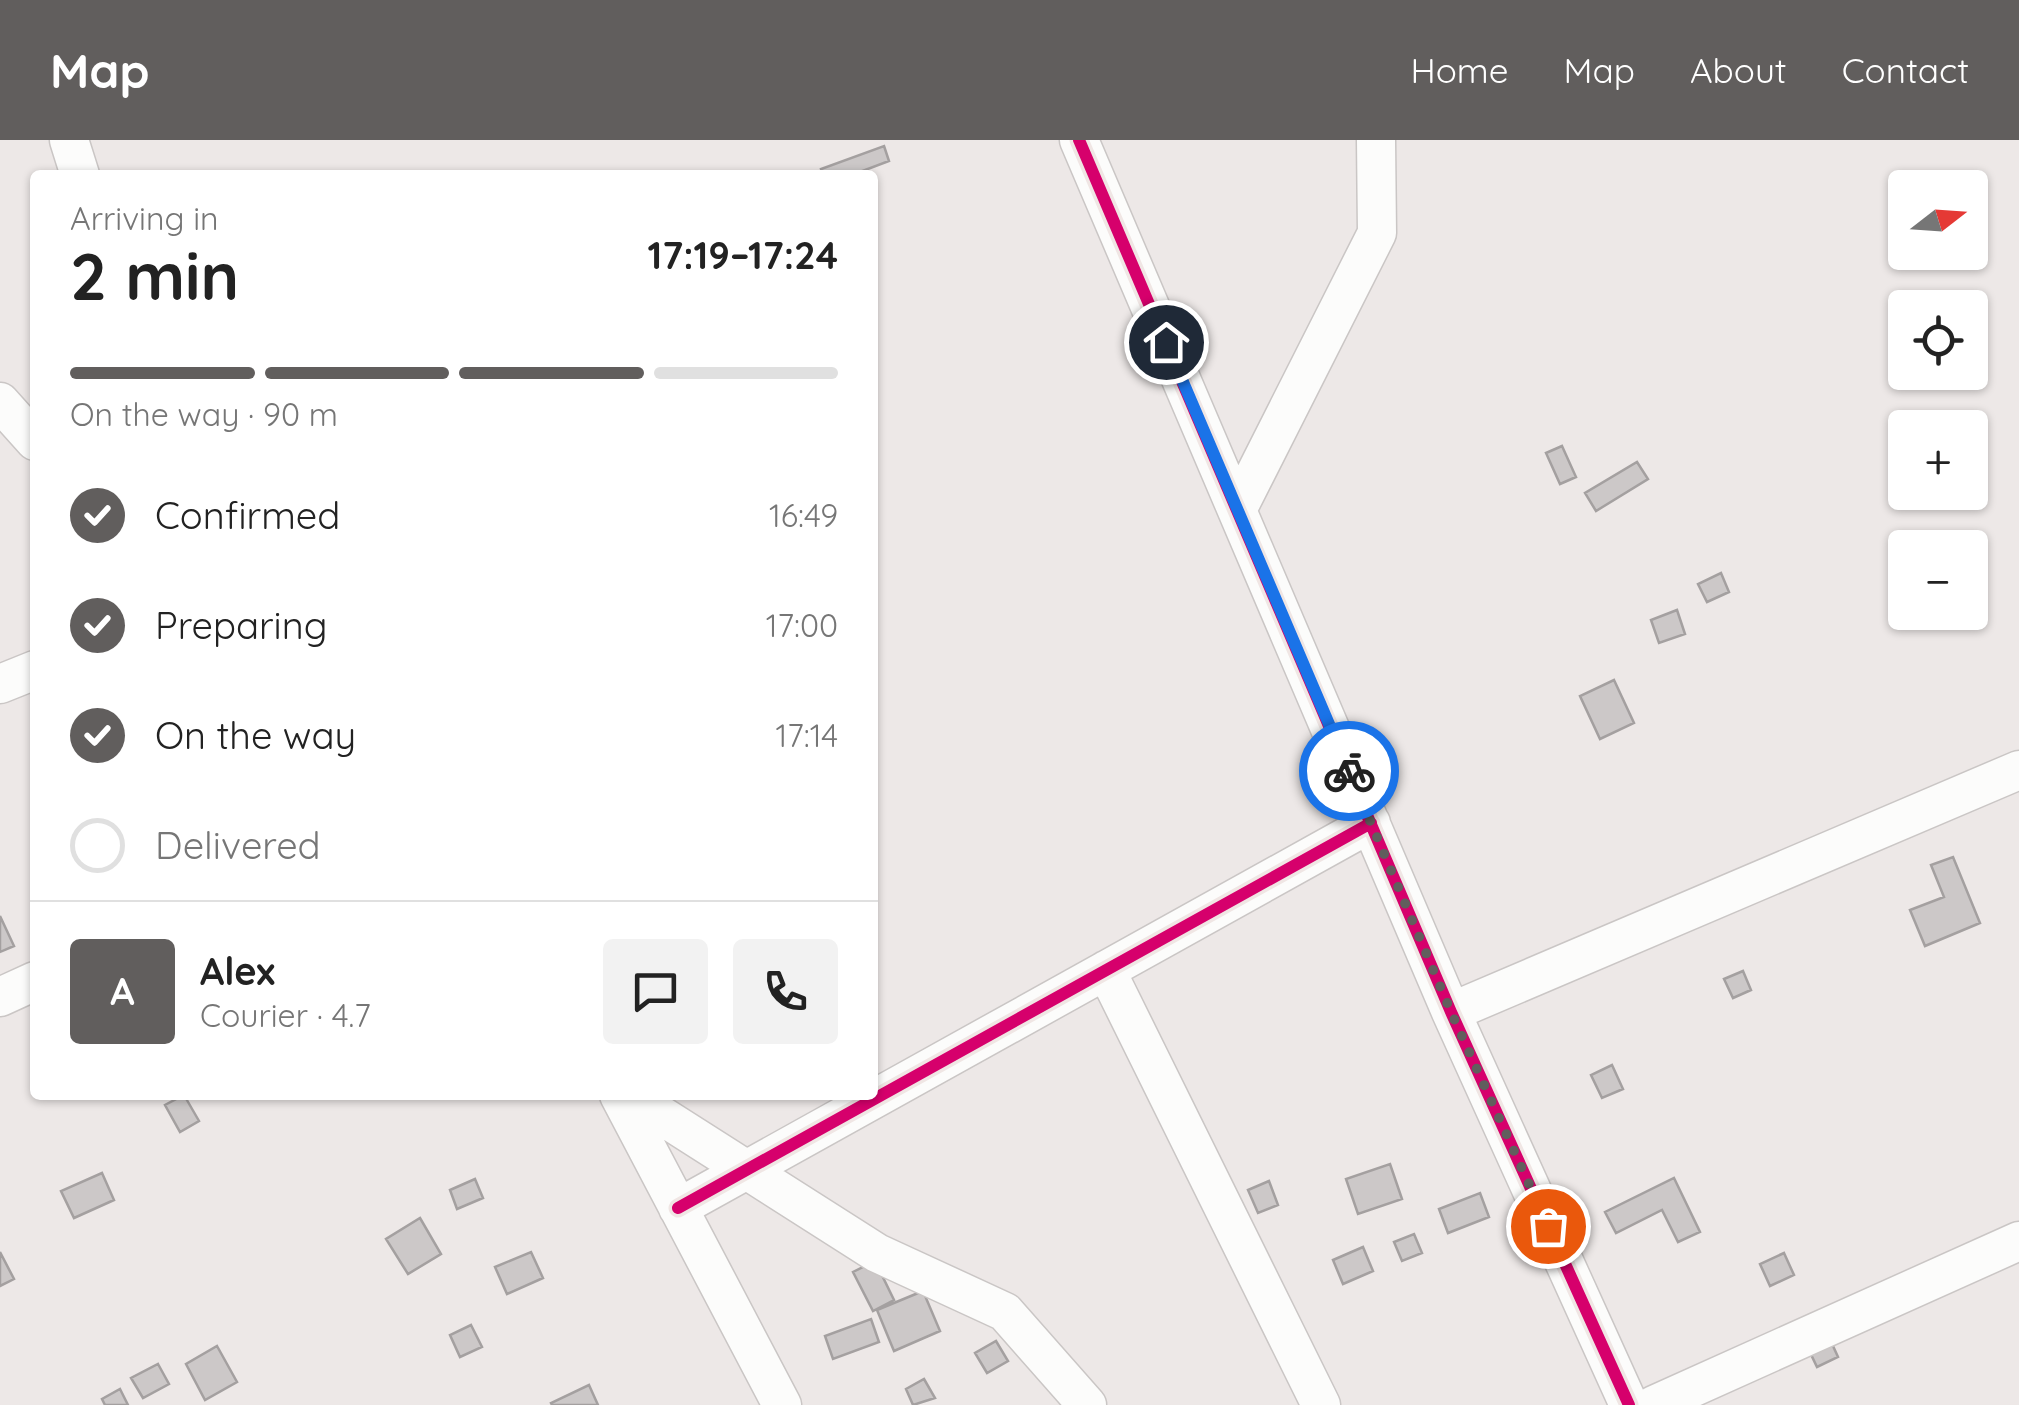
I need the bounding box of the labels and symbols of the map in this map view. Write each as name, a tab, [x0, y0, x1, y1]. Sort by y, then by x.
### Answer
north arrow	[1888, 170, 1988, 270]
pin	[1124, 300, 1209, 385]
courier	[1299, 721, 1399, 821]
pin	[1506, 1184, 1591, 1269]

